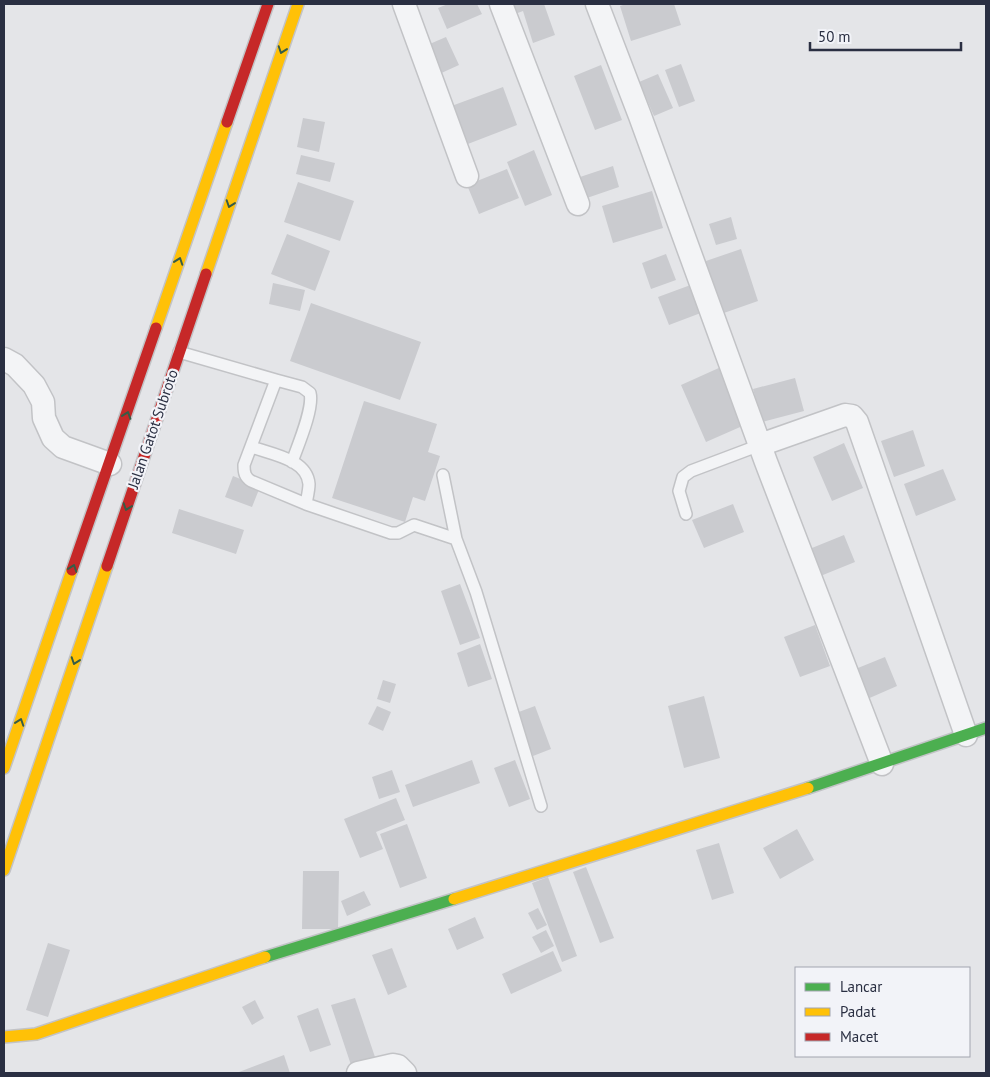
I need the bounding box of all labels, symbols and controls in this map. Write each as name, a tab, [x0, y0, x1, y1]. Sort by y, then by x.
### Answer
scale bar	[810, 20, 961, 52]
text: 50 m	[818, 27, 851, 46]
one-way arrow	[278, 45, 288, 54]
one-way arrow	[226, 199, 236, 208]
one-way arrow	[174, 257, 184, 266]
street label: Jalan Gatot Subroto	[123, 367, 182, 492]
one-way arrow	[121, 411, 131, 420]
one-way arrow	[123, 502, 133, 511]
one-way arrow	[68, 565, 78, 573]
one-way arrow	[71, 656, 81, 664]
one-way arrow	[14, 718, 24, 726]
legend	[795, 967, 970, 1057]
text: Lancar	[840, 977, 882, 996]
text: Padat	[840, 1002, 876, 1021]
text: Macet	[840, 1027, 878, 1046]

